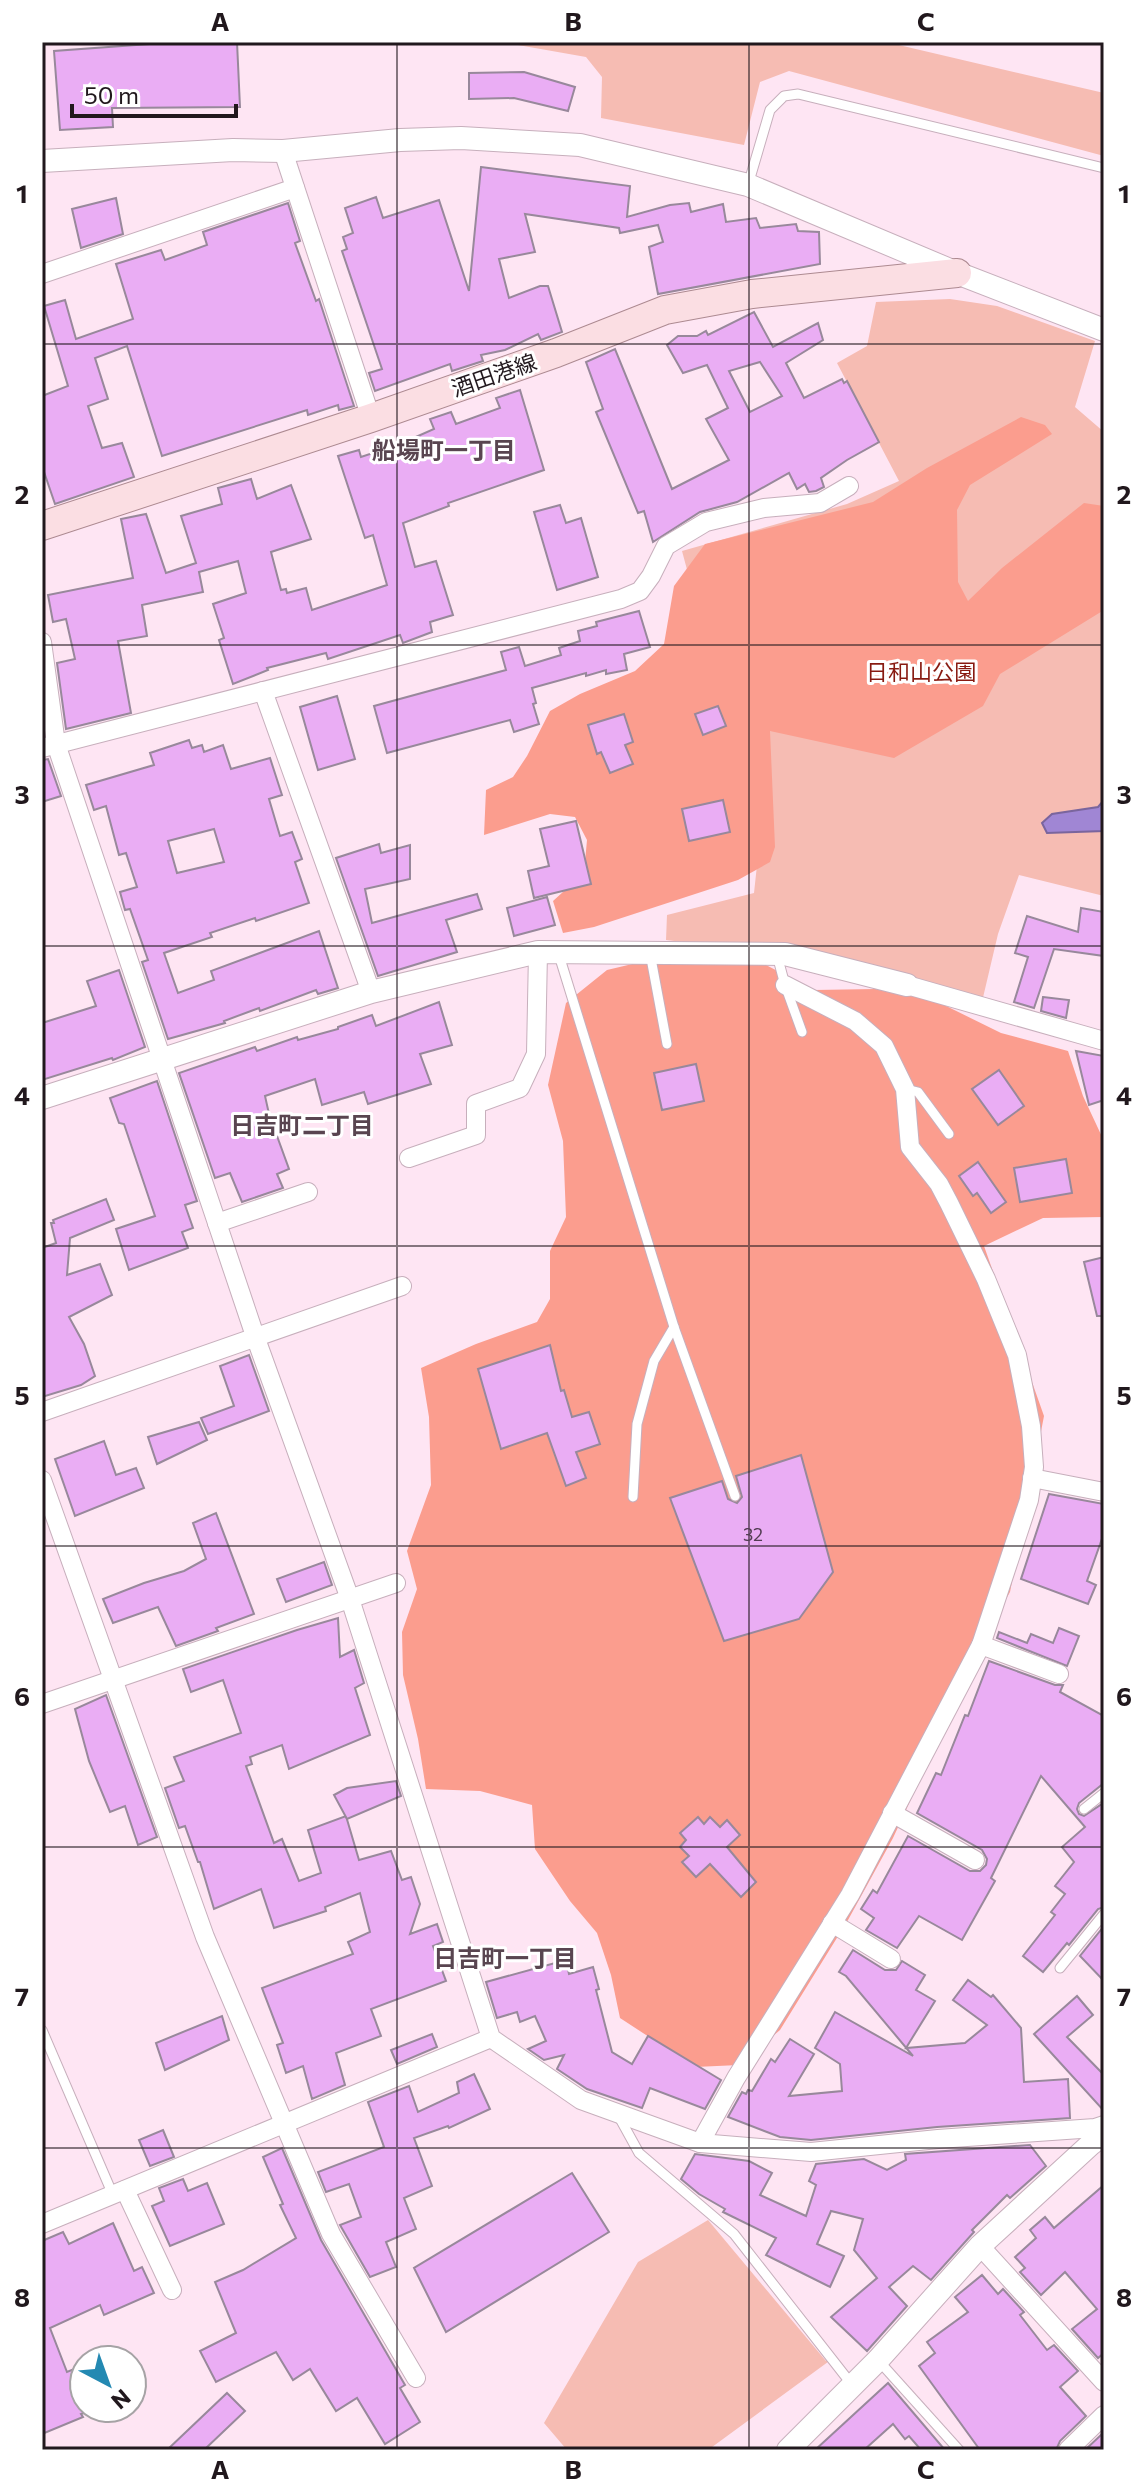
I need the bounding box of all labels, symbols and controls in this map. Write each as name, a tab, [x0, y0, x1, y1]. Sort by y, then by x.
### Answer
text: A	[211, 5, 230, 36]
text: B	[564, 5, 582, 36]
text: C	[917, 5, 935, 36]
scale bar	[72, 68, 236, 118]
text: 50 m	[84, 80, 139, 109]
text: 1	[16, 177, 28, 208]
text: 1	[1118, 177, 1130, 208]
street label: 酒田港線	[448, 347, 540, 402]
district label: 船場町一丁目	[372, 435, 516, 464]
text: 2	[15, 478, 29, 509]
text: 2	[1117, 478, 1131, 509]
park label: 日和山公園	[866, 658, 976, 685]
text: 3	[14, 778, 30, 809]
text: 3	[1116, 778, 1132, 809]
text: 4	[14, 1079, 30, 1110]
text: 4	[1116, 1079, 1132, 1110]
district label: 日吉町二丁目	[230, 1110, 374, 1139]
text: 5	[14, 1379, 30, 1410]
text: 5	[1116, 1379, 1132, 1410]
house number: 32	[743, 1523, 763, 1545]
text: 6	[14, 1680, 30, 1711]
text: 6	[1116, 1680, 1132, 1711]
district label: 日吉町一丁目	[433, 1943, 577, 1972]
text: 7	[15, 1980, 29, 2011]
text: 7	[1117, 1980, 1131, 2011]
text: 8	[14, 2281, 30, 2312]
text: 8	[1116, 2281, 1132, 2312]
north arrow	[68, 2344, 148, 2424]
text: N	[106, 2384, 137, 2415]
text: A	[211, 2453, 230, 2484]
text: B	[564, 2453, 582, 2484]
text: C	[917, 2453, 935, 2484]

